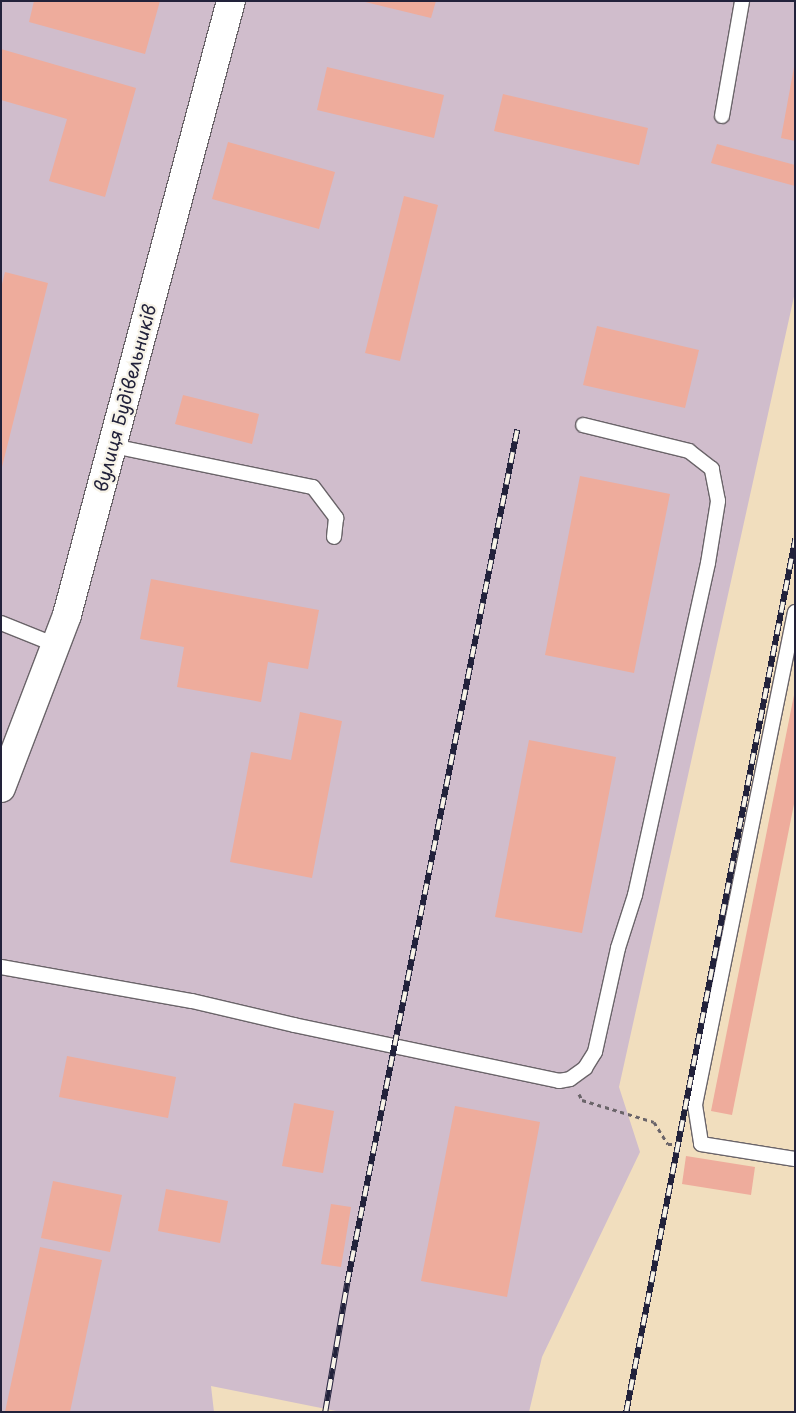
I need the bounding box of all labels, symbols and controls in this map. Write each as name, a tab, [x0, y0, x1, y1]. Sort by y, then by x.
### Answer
street label: вулиця Будівельників	[90, 302, 160, 494]

